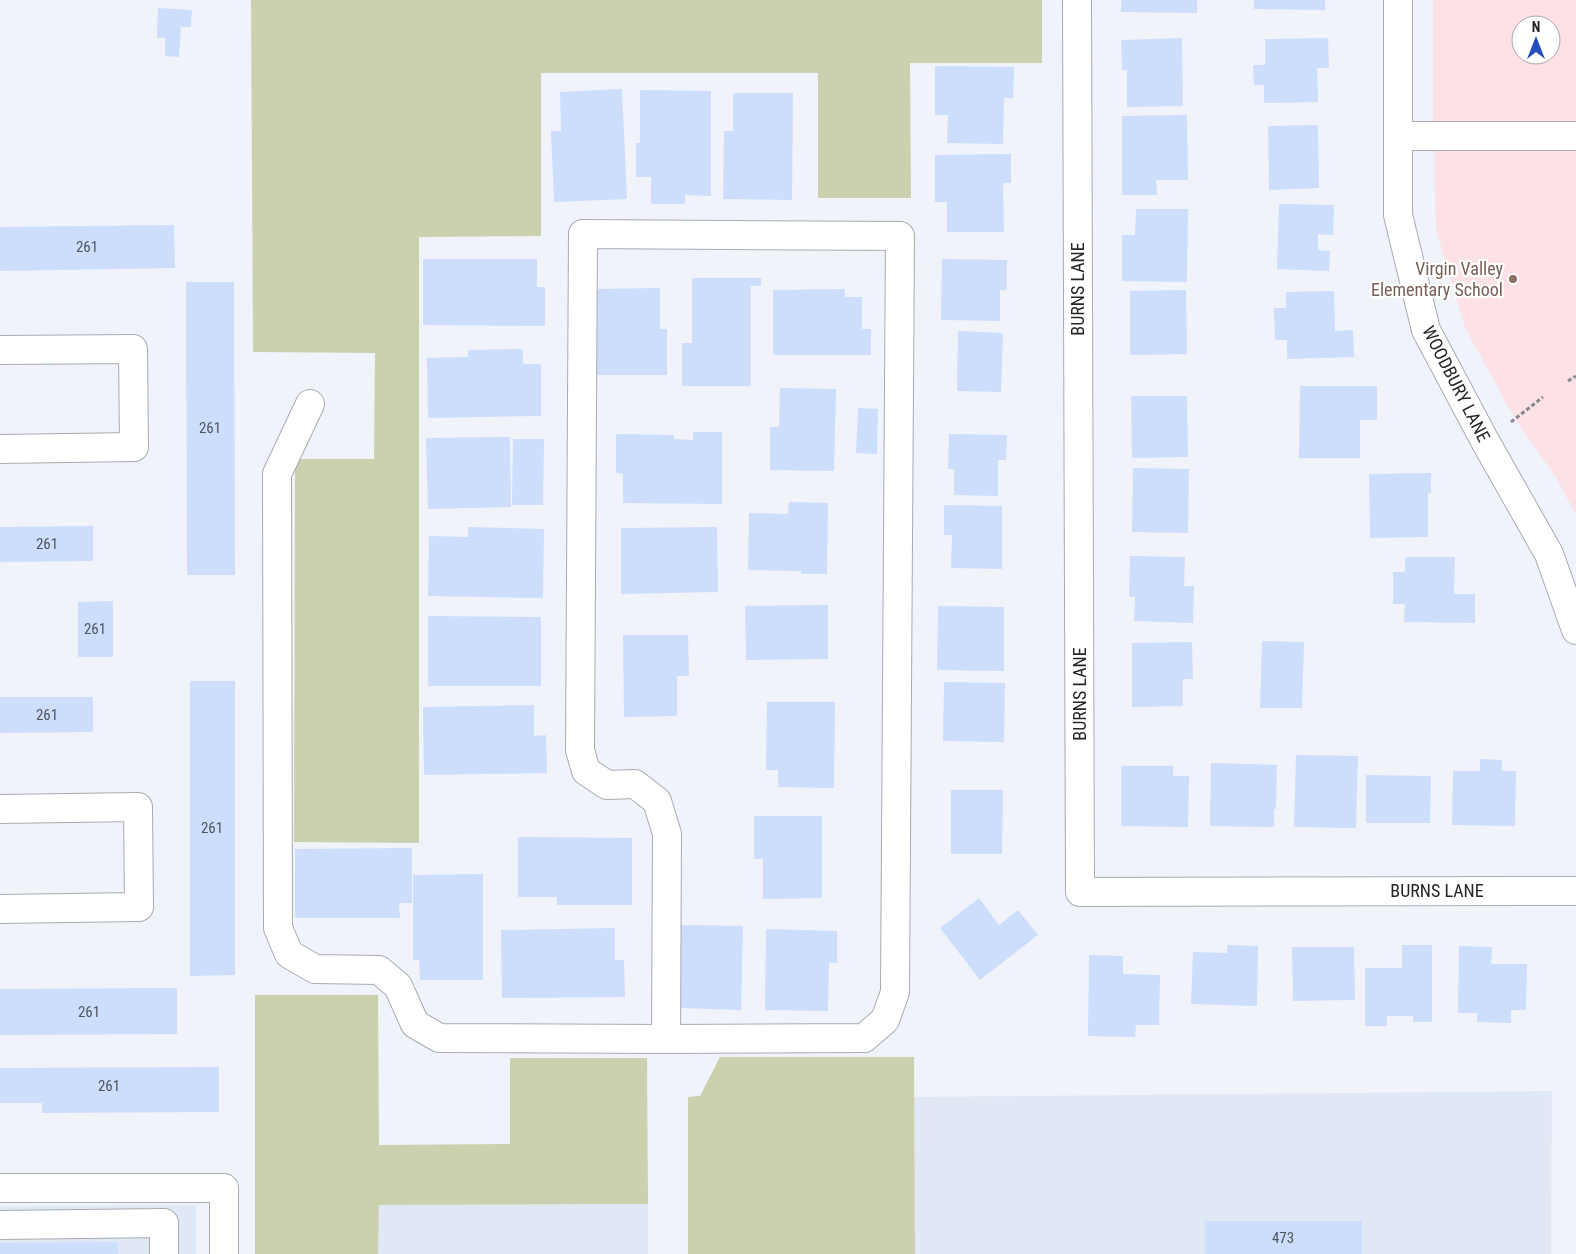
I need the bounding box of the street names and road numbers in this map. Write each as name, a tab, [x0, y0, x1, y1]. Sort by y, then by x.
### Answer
street label: BURNS LANE	[1067, 242, 1088, 336]
street label: WOODBURY LANE	[1418, 322, 1495, 445]
street label: BURNS LANE	[1069, 647, 1090, 741]
street label: BURNS LANE	[1390, 880, 1484, 901]

